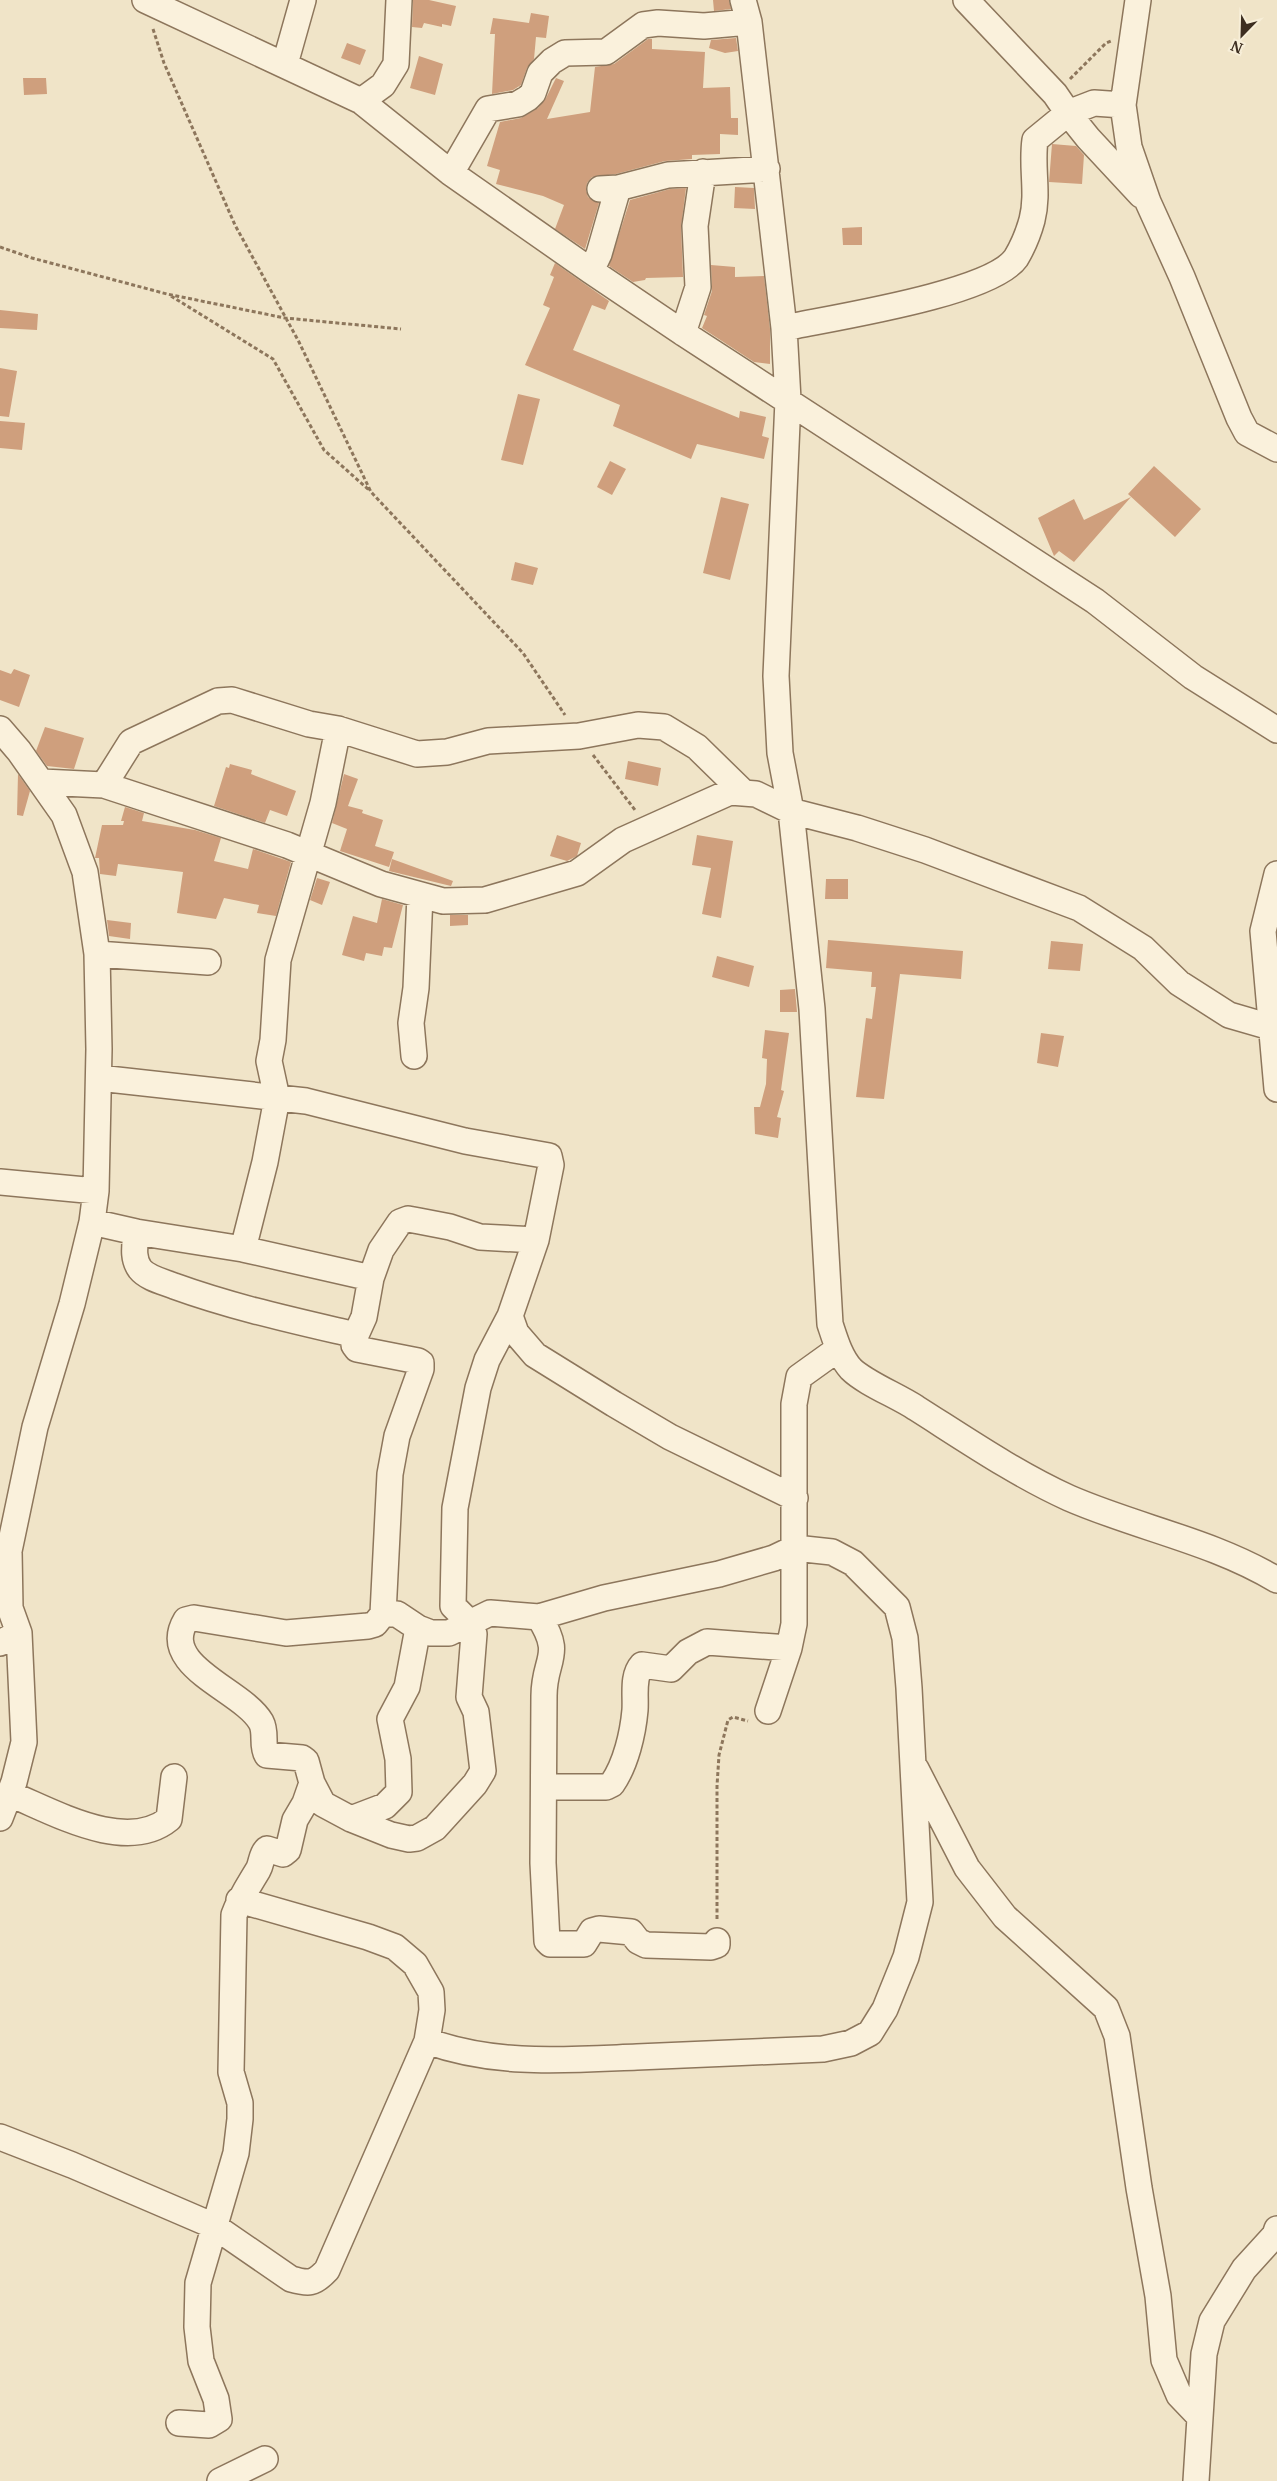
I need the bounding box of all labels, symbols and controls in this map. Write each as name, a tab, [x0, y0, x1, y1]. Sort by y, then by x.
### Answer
north arrow	[1217, 10, 1267, 60]
text: N	[1228, 37, 1246, 57]

